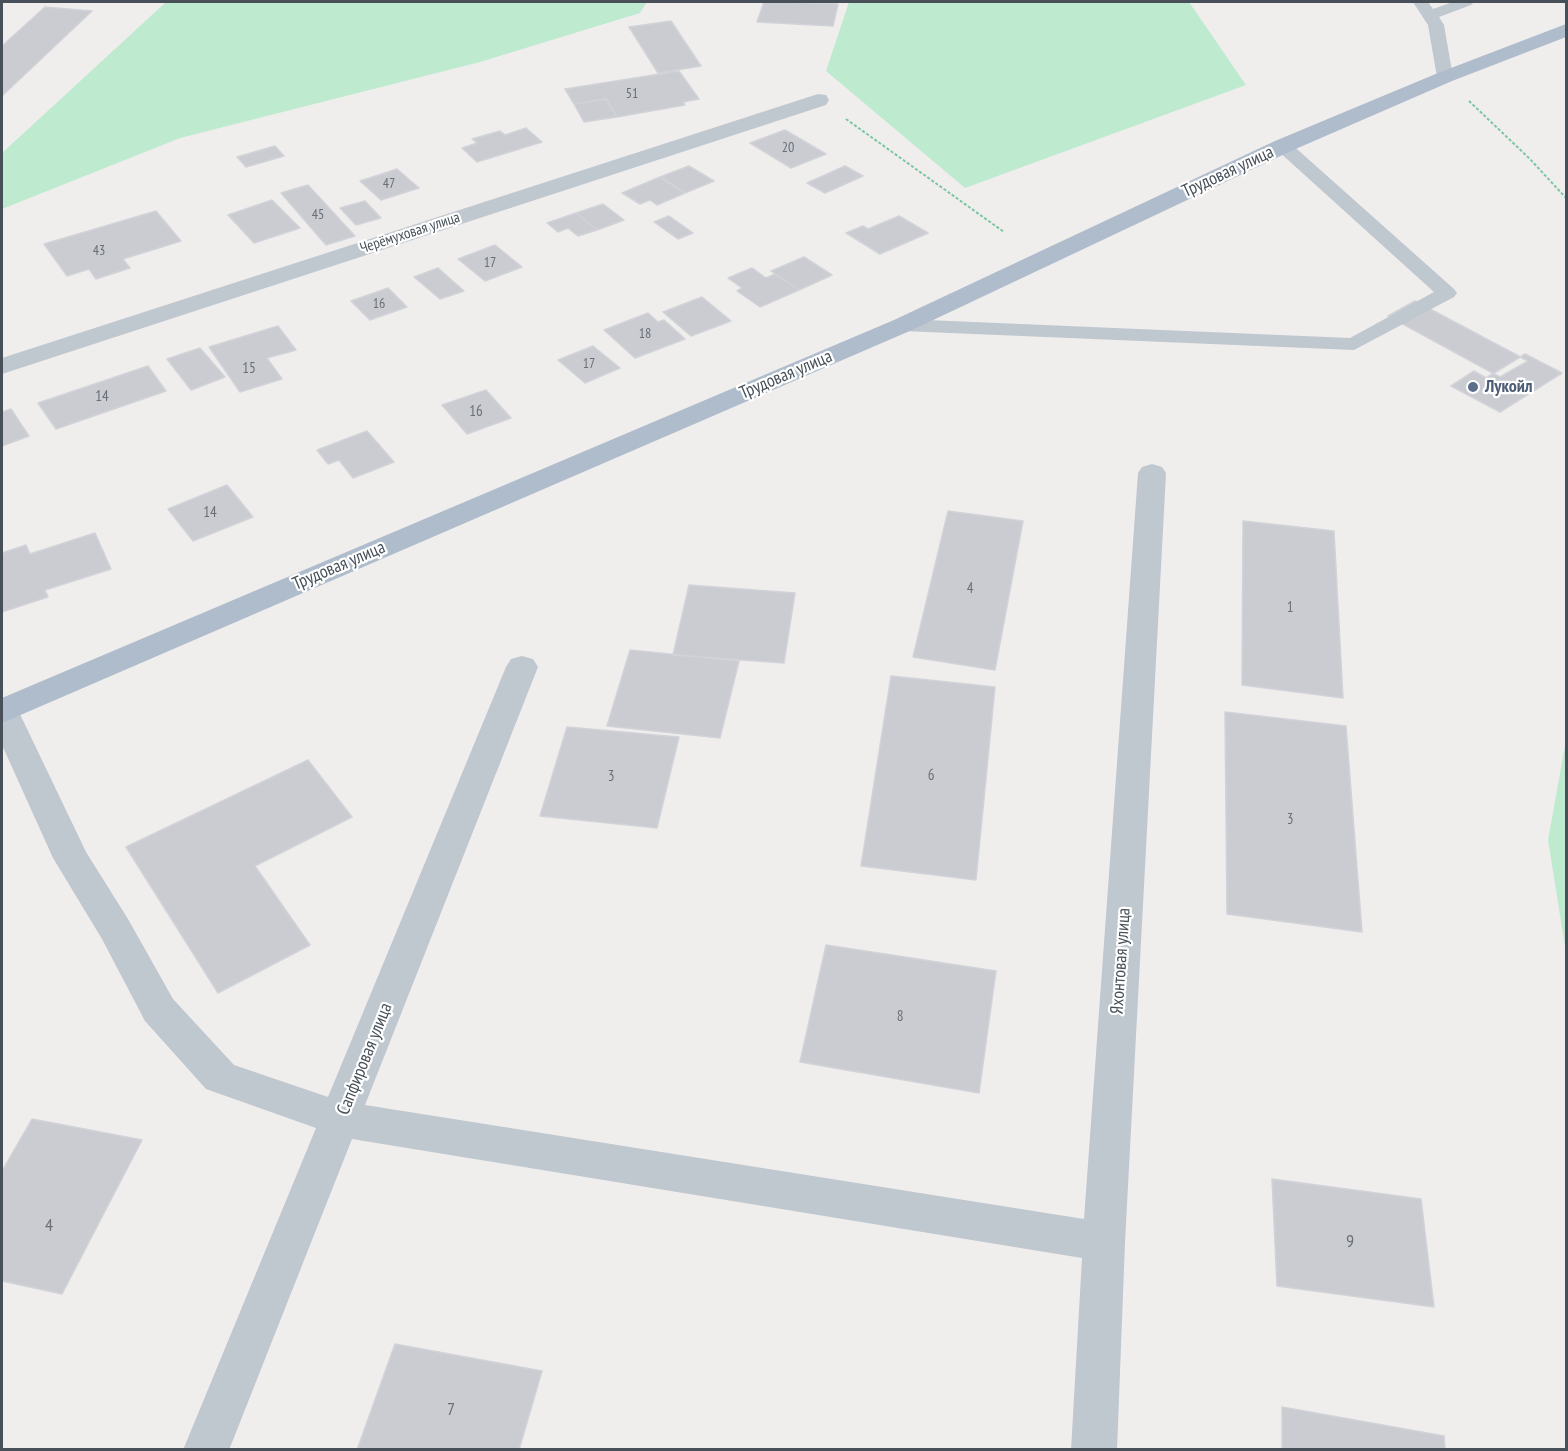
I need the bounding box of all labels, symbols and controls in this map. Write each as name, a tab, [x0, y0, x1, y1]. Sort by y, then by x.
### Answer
house number: 51	[626, 86, 638, 102]
house number: 20	[782, 140, 794, 156]
street label: Трудовая улица	[1179, 141, 1277, 203]
house number: 47	[383, 176, 395, 192]
house number: 45	[312, 207, 324, 223]
street label: Черёмуховая улица	[358, 208, 462, 258]
house number: 43	[93, 243, 105, 259]
house number: 17	[484, 255, 496, 271]
house number: 16	[373, 296, 385, 312]
house number: 18	[639, 326, 651, 342]
street label: Трудовая улица	[736, 346, 836, 404]
house number: 17	[583, 356, 595, 372]
house number: 15	[242, 360, 256, 378]
place label: Лукойл	[1485, 376, 1533, 398]
marker: Лукойл	[1466, 380, 1480, 394]
house number: 14	[95, 388, 109, 406]
house number: 16	[469, 403, 483, 421]
house number: 14	[203, 504, 217, 522]
street label: Трудовая улица	[289, 537, 389, 595]
house number: 4	[967, 580, 973, 598]
house number: 1	[1287, 599, 1293, 617]
house number: 6	[928, 767, 934, 785]
house number: 3	[608, 768, 614, 786]
house number: 3	[1287, 811, 1293, 829]
street label: Яхонтовая улица	[1107, 907, 1135, 1015]
street label: Сапфировая улица	[333, 1000, 397, 1118]
house number: 8	[897, 1008, 903, 1026]
house number: 4	[45, 1215, 53, 1237]
house number: 9	[1346, 1231, 1354, 1253]
house number: 7	[447, 1399, 455, 1421]

